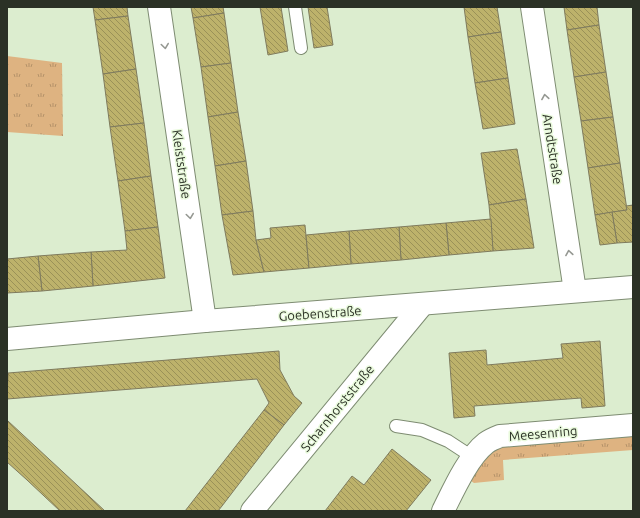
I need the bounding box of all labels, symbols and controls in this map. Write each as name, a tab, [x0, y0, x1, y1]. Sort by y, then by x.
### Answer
one-way arrow	[160, 43, 169, 49]
one-way arrow	[542, 94, 550, 100]
street label: Arndtstraße	[541, 113, 565, 185]
street label: Kleiststraße	[170, 128, 194, 200]
one-way arrow	[185, 213, 193, 219]
one-way arrow	[565, 250, 574, 256]
street label: Goebenstraße	[278, 303, 362, 323]
street label: Scharnhorststraße	[298, 362, 376, 454]
street label: Meesenring	[508, 423, 578, 443]

